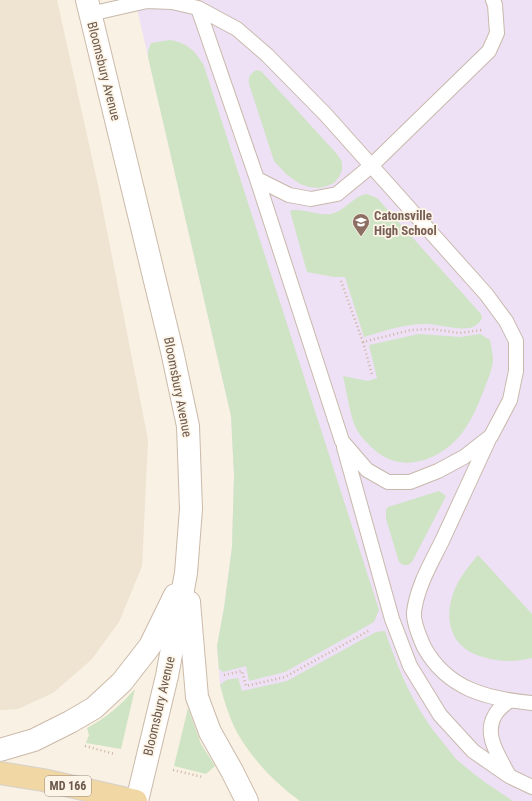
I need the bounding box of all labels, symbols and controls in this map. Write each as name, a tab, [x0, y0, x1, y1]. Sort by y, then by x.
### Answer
street label: Bloomsbury Avenue	[84, 20, 124, 122]
place label: Catonsville High School	[374, 208, 437, 238]
school or university icon: Catonsville High School	[351, 212, 371, 237]
street label: Bloomsbury Avenue	[161, 336, 195, 438]
street label: Bloomsbury Avenue	[140, 655, 178, 757]
road number: MD 166	[45, 776, 91, 796]

